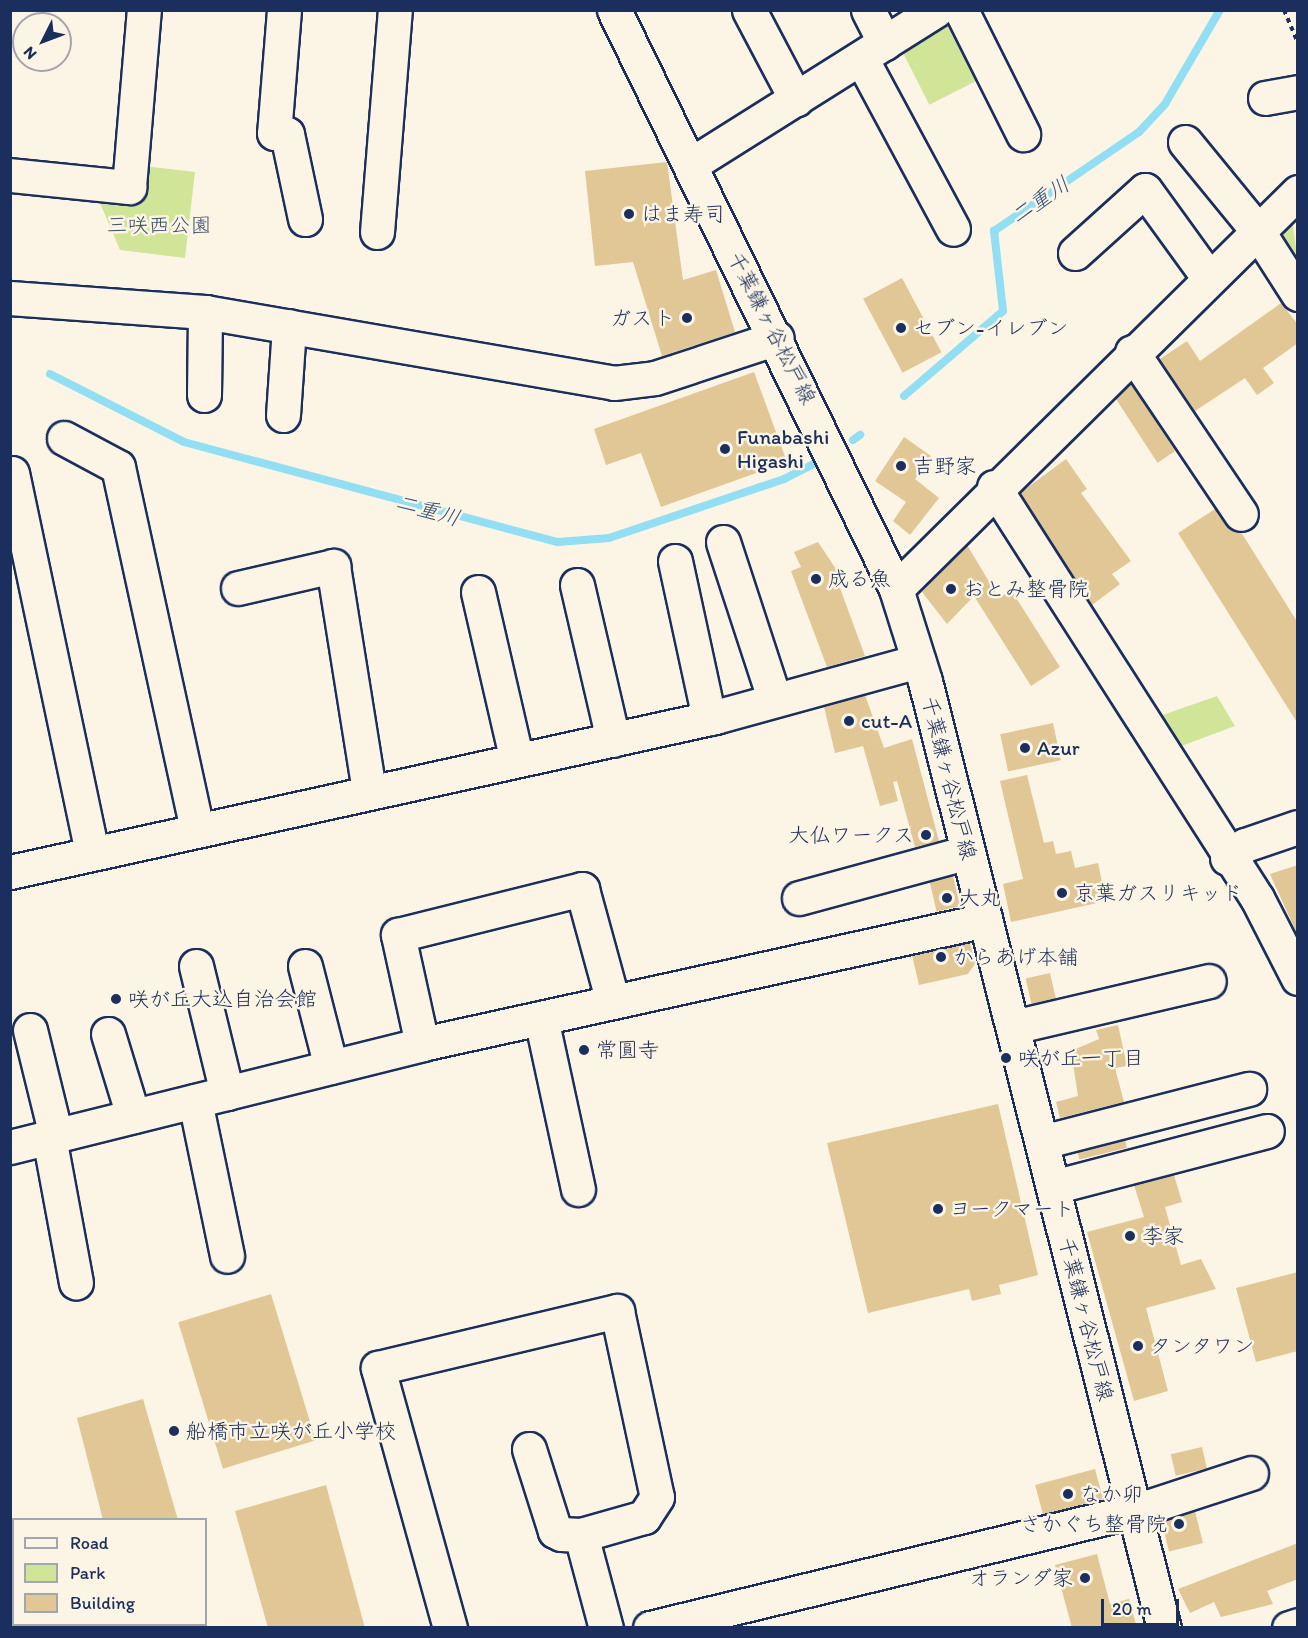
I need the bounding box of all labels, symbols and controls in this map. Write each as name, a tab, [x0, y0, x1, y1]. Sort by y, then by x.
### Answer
north arrow	[12, 12, 72, 72]
text: N	[19, 43, 40, 63]
water label: 二重川	[1005, 171, 1075, 229]
place label: はま寿司	[641, 201, 725, 227]
marker: はま寿司	[622, 207, 636, 221]
park label: 三咲西公園	[107, 212, 211, 238]
street label: 千葉鎌ヶ谷松戸線	[723, 247, 821, 409]
place label: ガスト	[612, 305, 675, 331]
marker: ガスト	[680, 311, 694, 325]
place label: セブン-イレブン	[913, 315, 1068, 341]
marker: セブン-イレブン	[894, 321, 908, 335]
place label: Funabashi Higashi	[737, 424, 829, 474]
marker: Funabashi Higashi	[718, 442, 732, 456]
place label: 吉野家	[913, 453, 976, 479]
marker: 吉野家	[894, 459, 908, 473]
water label: 二重川	[393, 488, 463, 532]
place label: 成る魚	[828, 566, 891, 592]
marker: 成る魚	[809, 572, 823, 586]
place label: おとみ整骨院	[963, 576, 1089, 602]
marker: おとみ整骨院	[944, 582, 958, 596]
street label: 千葉鎌ヶ谷松戸線	[916, 693, 982, 863]
place label: cut-A	[861, 708, 912, 734]
marker: cut-A	[842, 714, 856, 728]
place label: Azur	[1037, 735, 1080, 761]
marker: Azur	[1018, 741, 1032, 755]
place label: 大仏ワークス	[788, 822, 914, 848]
marker: 大仏ワークス	[919, 828, 933, 842]
place label: 京葉ガスリキッド	[1074, 880, 1242, 906]
place label: 大丸	[959, 885, 1001, 911]
marker: 京葉ガスリキッド	[1055, 886, 1069, 900]
marker: 大丸	[940, 891, 954, 905]
place label: からあげ本舗	[953, 944, 1079, 970]
marker: からあげ本舗	[934, 950, 948, 964]
place label: 咲が丘大込自治会館	[128, 986, 317, 1012]
marker: 咲が丘大込自治会館	[109, 992, 123, 1006]
place label: 常圓寺	[596, 1037, 659, 1063]
marker: 常圓寺	[577, 1043, 591, 1057]
place label: 咲が丘一丁目	[1018, 1045, 1144, 1071]
marker: 咲が丘一丁目	[999, 1051, 1013, 1065]
place label: ヨークマート	[950, 1196, 1075, 1222]
marker: ヨークマート	[931, 1202, 945, 1216]
place label: 李家	[1142, 1223, 1184, 1249]
marker: 李家	[1123, 1229, 1137, 1243]
street label: 千葉鎌ヶ谷松戸線	[1053, 1234, 1119, 1404]
place label: タンタワン	[1150, 1333, 1255, 1359]
marker: タンタワン	[1131, 1339, 1145, 1353]
place label: 船橋市立咲が丘小学校	[186, 1418, 396, 1444]
marker: 船橋市立咲が丘小学校	[167, 1424, 181, 1438]
place label: なか卯	[1080, 1481, 1143, 1507]
marker: なか卯	[1061, 1487, 1075, 1501]
place label: さかぐち整骨院	[1020, 1511, 1167, 1537]
marker: さかぐち整骨院	[1172, 1517, 1186, 1531]
legend	[12, 1518, 207, 1626]
text: Road	[70, 1532, 109, 1554]
text: Park	[70, 1562, 105, 1584]
place label: オランダ家	[968, 1565, 1073, 1591]
marker: オランダ家	[1078, 1571, 1092, 1585]
scale bar	[1104, 1587, 1182, 1625]
text: Building	[70, 1592, 135, 1614]
text: 20 m	[1112, 1598, 1152, 1620]

